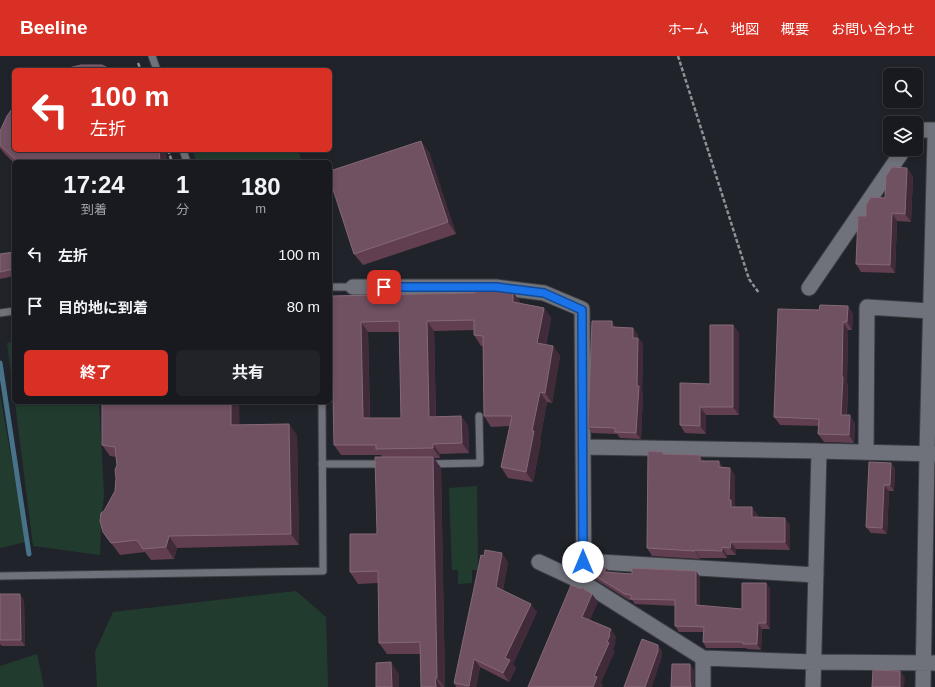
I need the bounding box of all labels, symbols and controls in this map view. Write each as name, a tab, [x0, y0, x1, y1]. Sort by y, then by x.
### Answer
text: Beeline	[20, 17, 88, 38]
text: ホーム	[667, 21, 709, 37]
text: 地図	[731, 21, 759, 37]
text: 概要	[781, 21, 809, 37]
text: お問い合わせ	[831, 21, 915, 37]
map controls	[883, 68, 923, 156]
button: search	[883, 68, 923, 108]
text: 100 m	[90, 81, 169, 112]
icon: left	[24, 84, 76, 136]
button: layers	[883, 116, 923, 156]
text: 左折	[90, 119, 126, 139]
text: 17:24	[63, 171, 125, 198]
text: 1	[176, 171, 189, 198]
text: 180	[241, 173, 281, 200]
text: m	[255, 201, 266, 216]
text: 到着	[81, 202, 107, 217]
text: 分	[176, 202, 189, 217]
icon: left	[24, 243, 46, 265]
text: 100 m	[278, 246, 320, 263]
text: 左折	[58, 247, 88, 264]
pin	[367, 270, 401, 304]
icon: arrive	[373, 276, 395, 298]
icon: arrive	[24, 295, 46, 317]
text: 80 m	[287, 298, 320, 315]
text: 目的地に到着	[58, 299, 148, 316]
button: 終了	[24, 350, 168, 396]
button: 共有	[176, 350, 320, 396]
position arrow	[562, 541, 604, 583]

